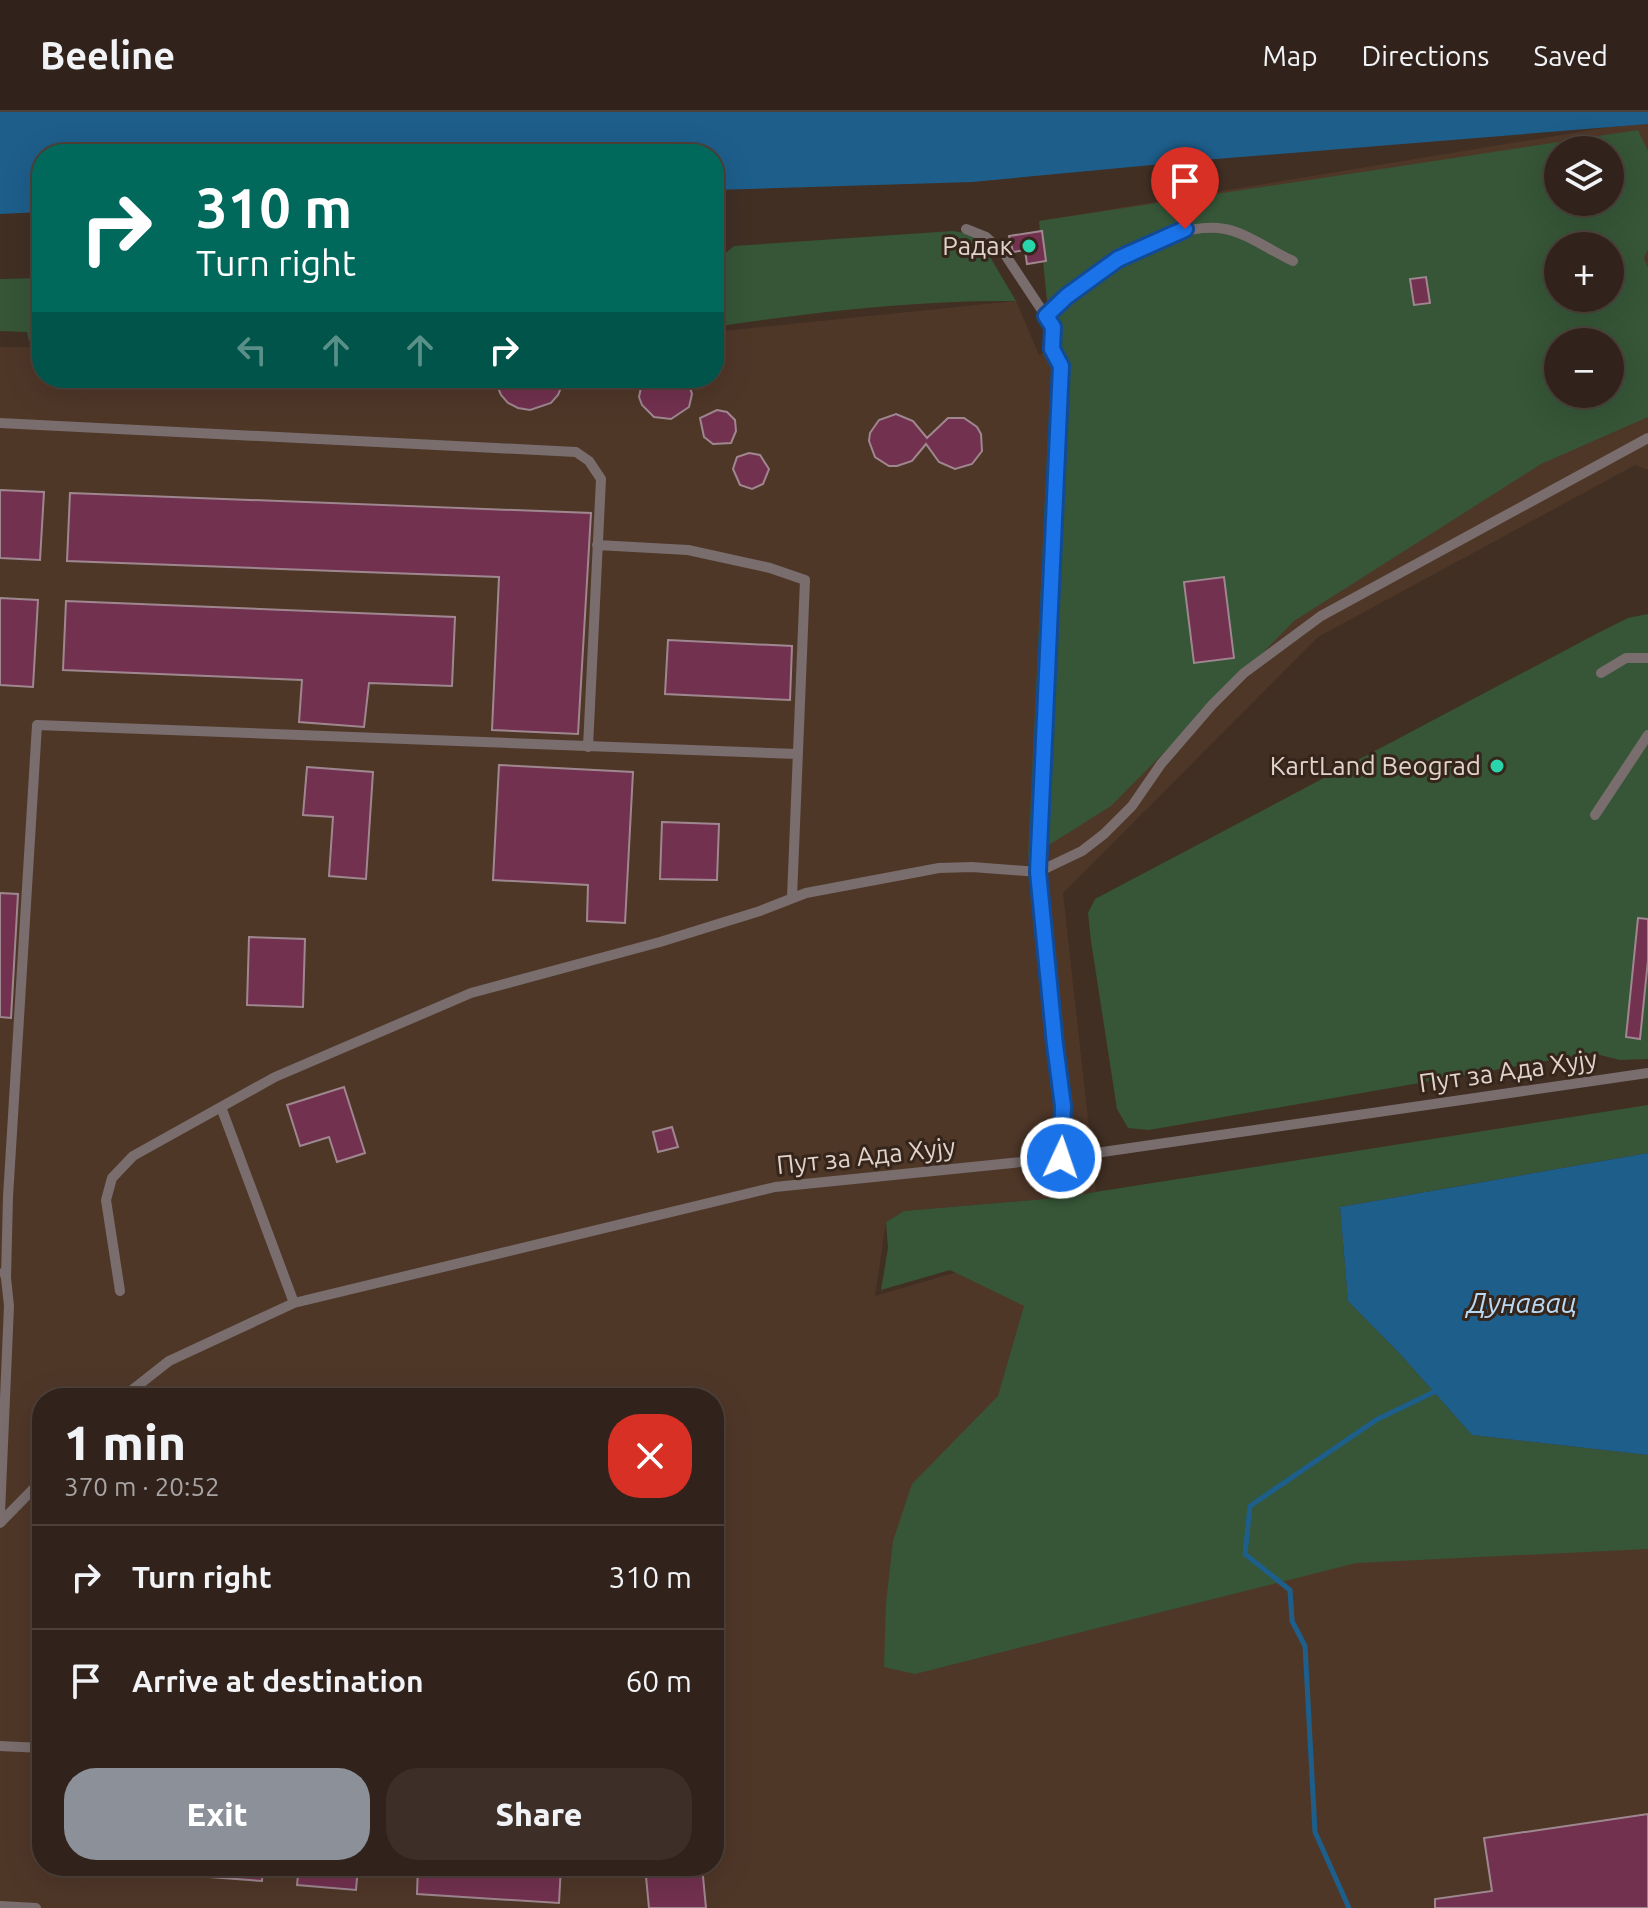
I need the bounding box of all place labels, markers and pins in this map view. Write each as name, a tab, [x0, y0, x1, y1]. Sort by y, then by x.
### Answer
pin	[1151, 147, 1219, 229]
place label: Радак	[942, 231, 1013, 260]
marker: Радак	[1020, 237, 1038, 255]
place label: KartLand Beograd	[1270, 751, 1481, 780]
marker: KartLand Beograd	[1488, 757, 1506, 775]

